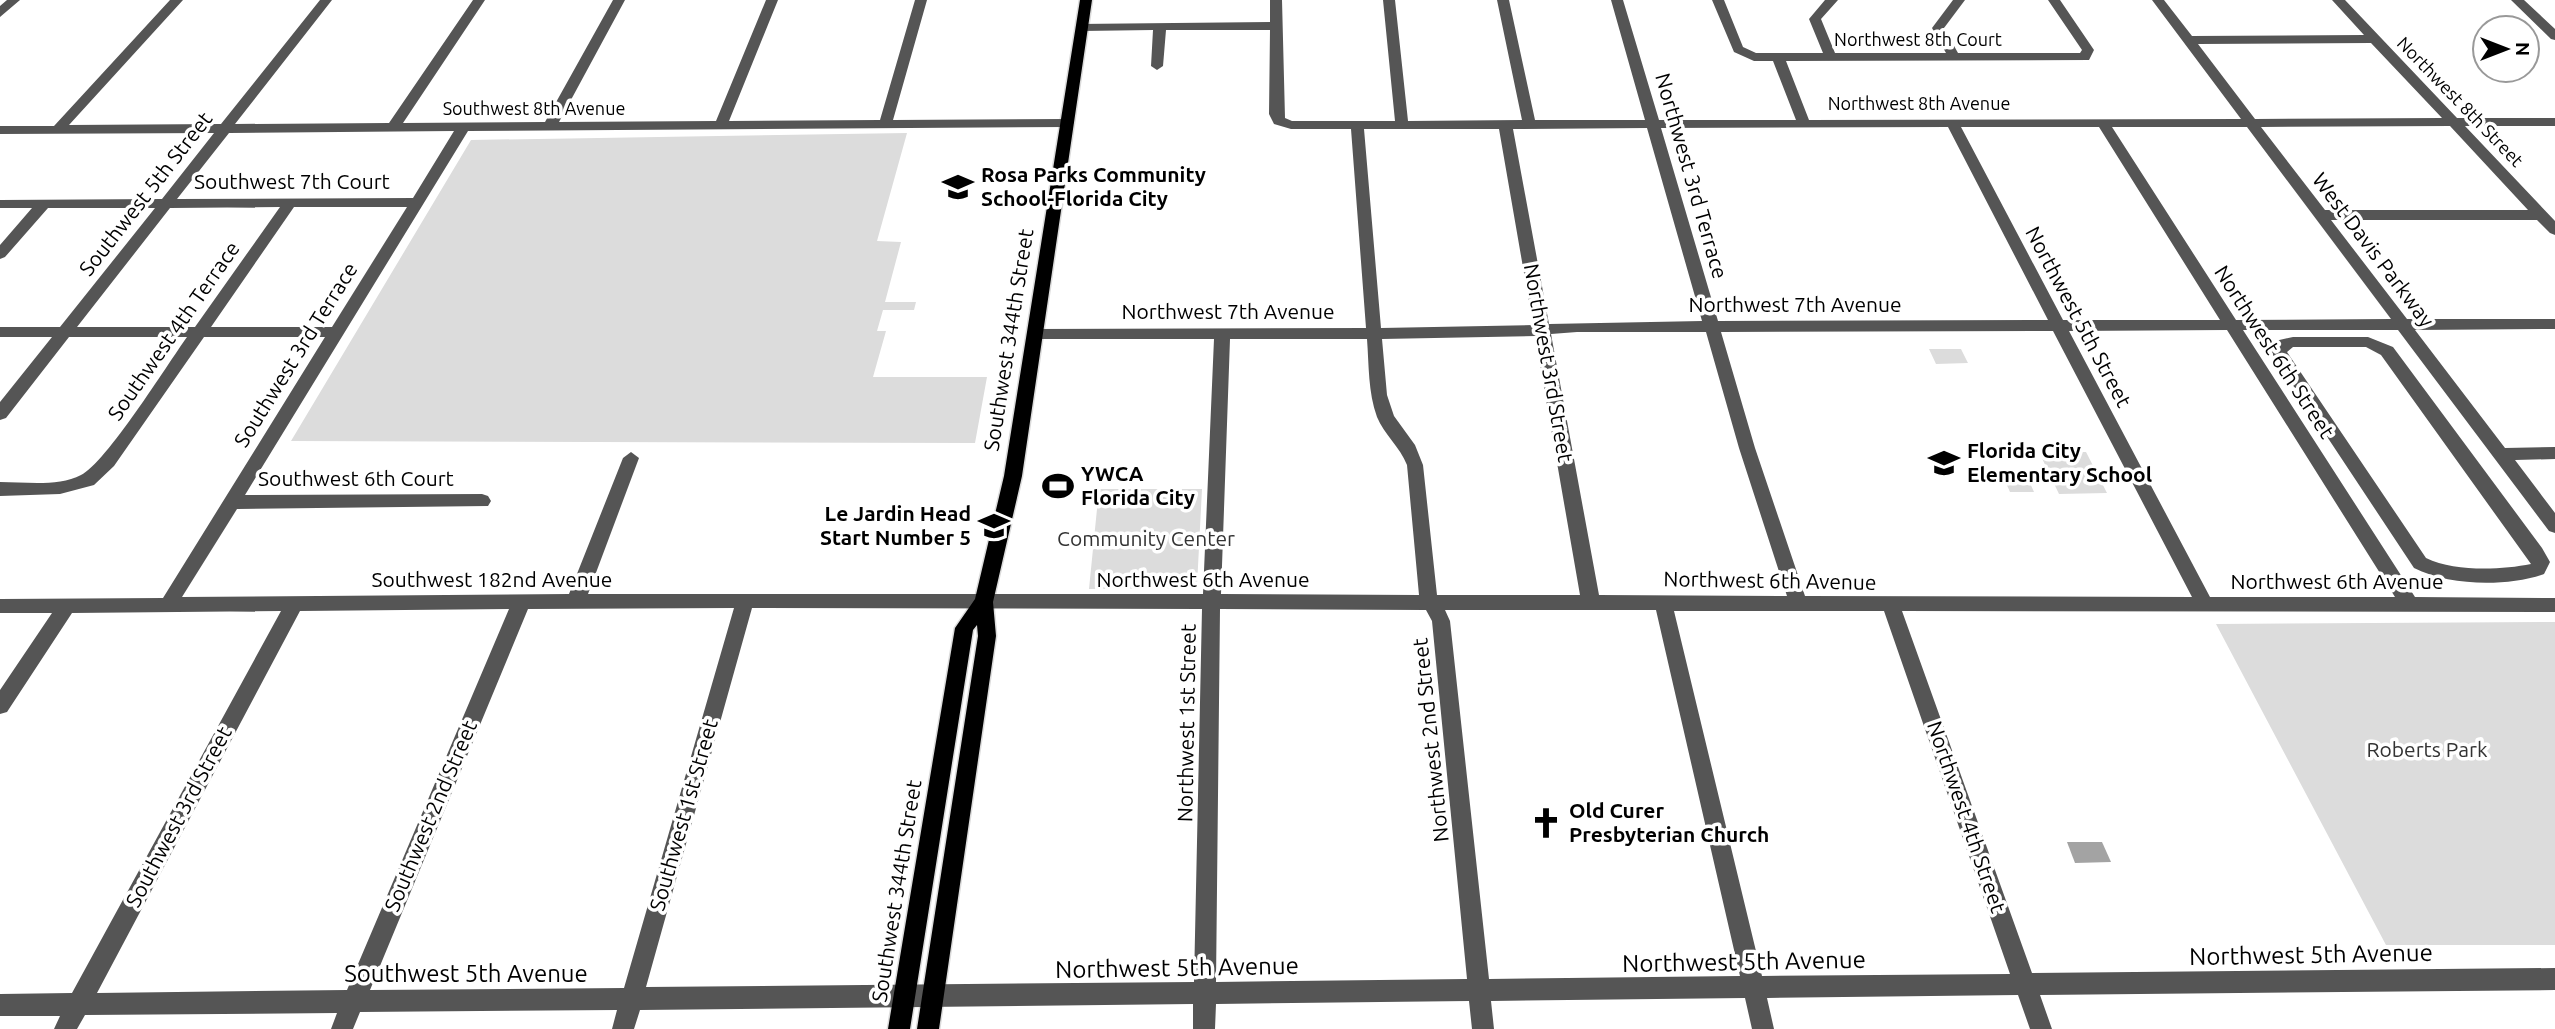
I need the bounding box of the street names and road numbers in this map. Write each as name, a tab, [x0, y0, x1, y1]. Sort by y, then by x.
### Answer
street label: Northwest 8th Court	[1834, 29, 2002, 49]
street label: Northwest 8th Street	[2392, 33, 2528, 171]
street label: Northwest 3rd Terrace	[1651, 70, 1733, 281]
street label: Northwest 8th Avenue	[1828, 93, 2010, 113]
street label: Southwest 8th Avenue	[443, 98, 625, 118]
street label: Southwest 5th Street	[74, 107, 217, 280]
street label: West Davis Parkway	[2308, 168, 2440, 331]
street label: Southwest 7th Court	[194, 169, 390, 193]
street label: Northwest 5th Street	[2021, 222, 2137, 411]
street label: Southwest 344th Street	[979, 227, 1037, 453]
street label: Southwest 4th Terrace	[102, 236, 244, 424]
street label: Southwest 3rd Terrace	[229, 258, 362, 451]
street label: Northwest 6th Street	[2210, 261, 2340, 442]
street label: Northwest 3rd Street	[1520, 262, 1578, 464]
street label: Northwest 7th Avenue	[1688, 292, 1902, 316]
street label: Northwest 7th Avenue	[1121, 299, 1335, 323]
street label: Southwest 6th Court	[258, 466, 454, 490]
street label: Northwest 6th Avenue	[1663, 566, 1877, 594]
street label: Southwest 182nd Avenue	[372, 567, 612, 591]
street label: Northwest 6th Avenue	[1096, 567, 1310, 591]
street label: Northwest 6th Avenue	[2230, 569, 2444, 593]
street label: Northwest 1st Street	[1172, 624, 1200, 822]
street label: Northwest 2nd Street	[1407, 637, 1453, 843]
street label: Southwest 1st Street	[644, 716, 722, 913]
street label: Southwest 2nd Street	[379, 717, 481, 915]
street label: Northwest 4th Street	[1923, 718, 2011, 916]
street label: Southwest 3rd Street	[120, 722, 236, 911]
street label: Southwest 344th Street	[867, 778, 925, 1004]
street label: Northwest 5th Avenue	[2189, 939, 2433, 970]
street label: Northwest 5th Avenue	[1622, 946, 1866, 977]
street label: Northwest 5th Avenue	[1055, 952, 1299, 983]
street label: Southwest 5th Avenue	[344, 960, 588, 987]

